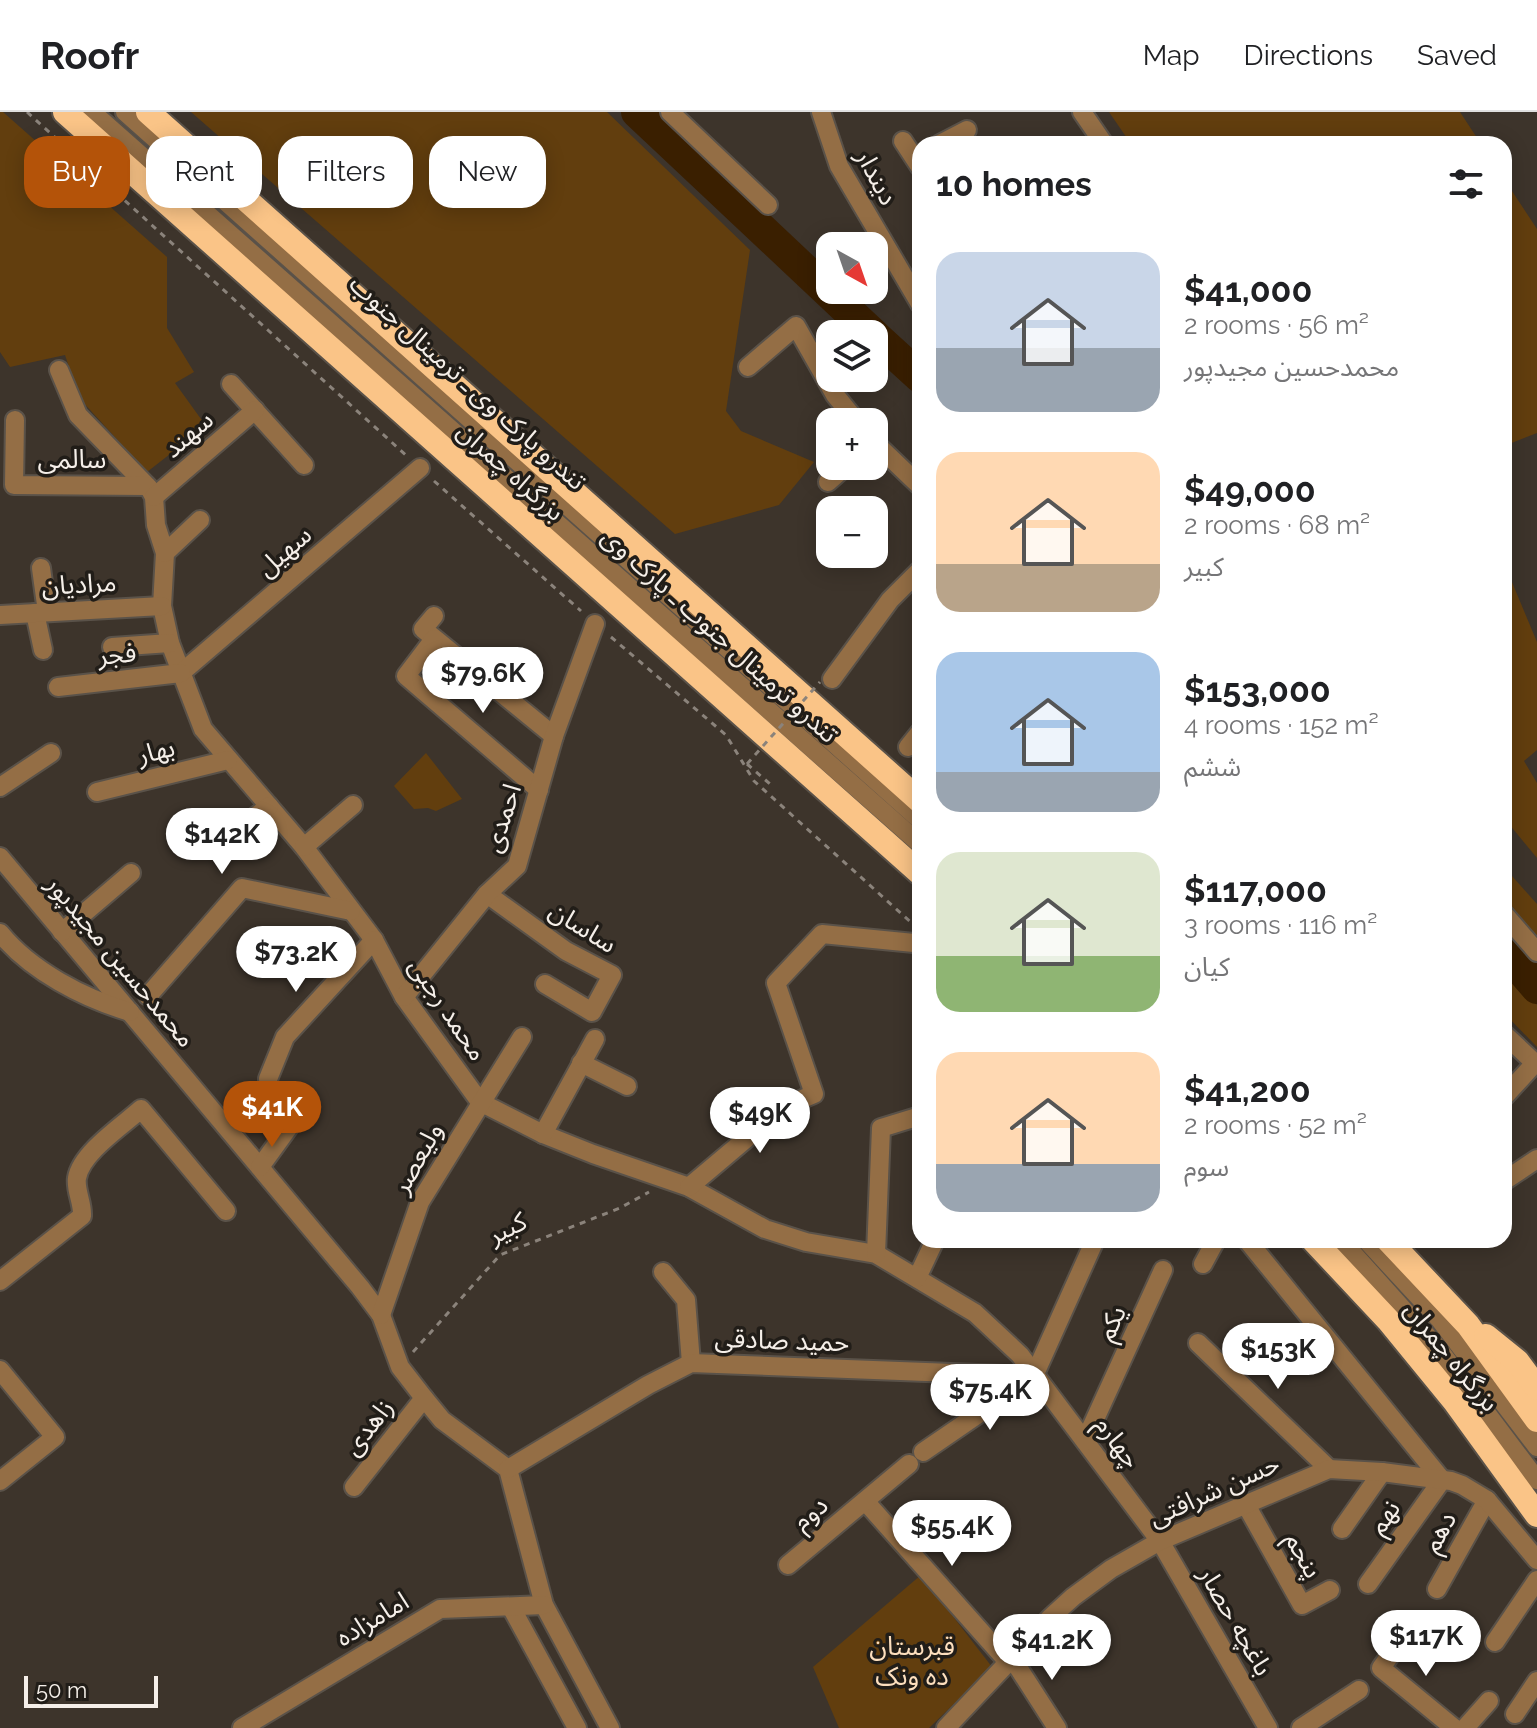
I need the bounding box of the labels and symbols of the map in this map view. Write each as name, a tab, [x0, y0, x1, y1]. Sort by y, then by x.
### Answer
street label: دیندار	[850, 143, 904, 210]
north arrow	[816, 232, 888, 304]
street label: تندرو پارک وی ـ ترمینال جنوب	[342, 268, 592, 498]
street label: سهند	[157, 404, 219, 464]
street label: بزرگراه چمران	[450, 415, 571, 528]
street label: سالمی	[38, 444, 106, 474]
street label: سهیل	[251, 519, 317, 583]
street label: تندرو ترمینال جنوب ـ پارک وی	[594, 521, 844, 751]
street label: مرادیان	[41, 567, 117, 601]
street label: فجر	[95, 637, 138, 671]
pin: $79.6K	[418, 647, 548, 715]
street label: بهار	[133, 732, 178, 770]
street label: احمدی	[477, 780, 527, 856]
pin: $142K	[166, 808, 278, 876]
street label: محمدحسین مجیدپور	[38, 868, 202, 1054]
street label: ساسان	[544, 895, 622, 959]
pin: $73.2K	[231, 926, 361, 994]
street label: محمد رجبی	[403, 952, 493, 1066]
pin: $41K	[225, 1081, 319, 1149]
pin: $49K	[713, 1087, 807, 1155]
street label: ولیعصر	[385, 1117, 449, 1200]
street label: کبیر	[482, 1206, 532, 1251]
street label: بزرگراه چمران	[1397, 1295, 1506, 1419]
street label: یکم	[1090, 1301, 1137, 1348]
street label: حمید صادقی	[714, 1323, 850, 1357]
pin: $153K	[1222, 1323, 1334, 1391]
pin: $75.4K	[925, 1364, 1055, 1432]
street label: زاهدی	[337, 1393, 399, 1461]
street label: چهارم	[1085, 1410, 1147, 1477]
street label: حسن شرافتی	[1144, 1448, 1284, 1532]
street label: دوم	[786, 1490, 837, 1540]
street label: نهم	[1362, 1494, 1410, 1543]
pin: $55.4K	[887, 1500, 1017, 1568]
street label: دهم	[1416, 1506, 1467, 1560]
street label: پنجم	[1275, 1527, 1329, 1586]
street label: باغچه حصار	[1191, 1560, 1279, 1682]
street label: امامزاده	[330, 1586, 414, 1652]
pin: $117K	[1370, 1610, 1482, 1678]
pin: $41.2K	[987, 1614, 1117, 1682]
park label: قبرستان ده ونک	[869, 1631, 955, 1691]
scale bar	[24, 1672, 158, 1708]

